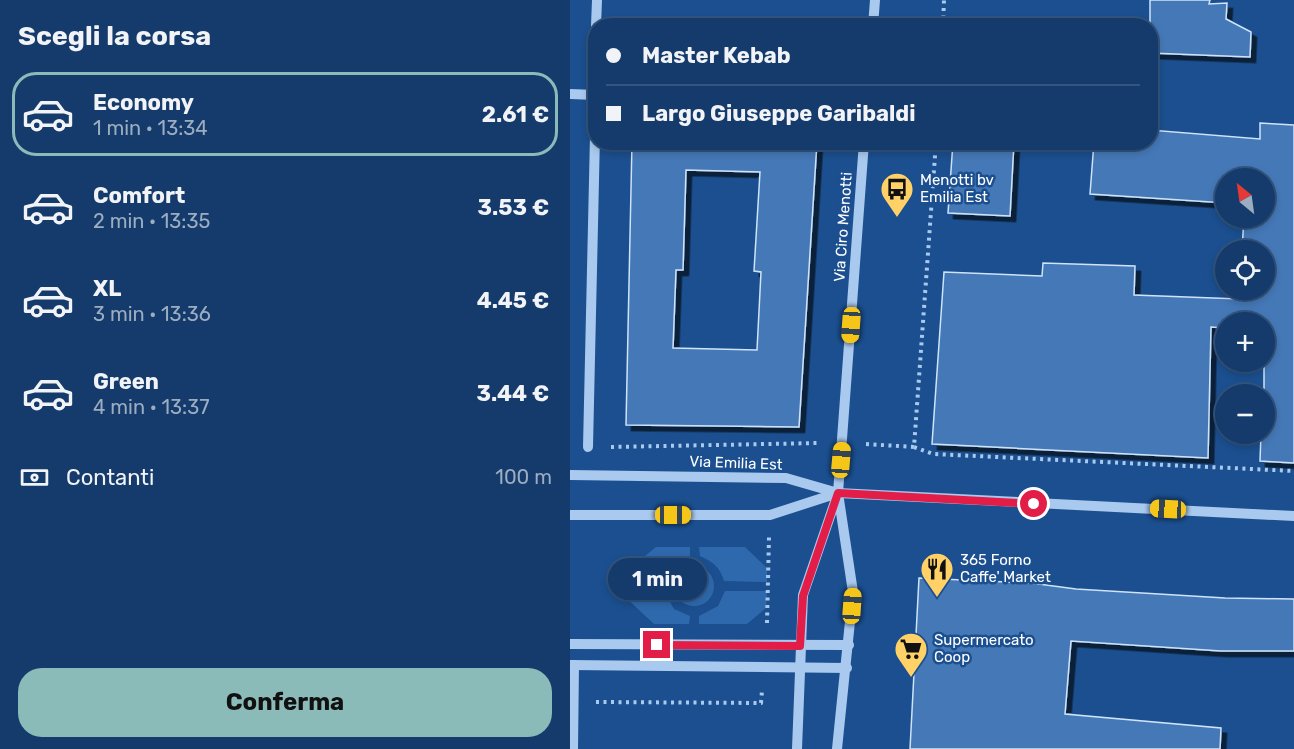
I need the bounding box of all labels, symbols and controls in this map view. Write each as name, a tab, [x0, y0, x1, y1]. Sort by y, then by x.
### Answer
text: Scegli la corsa	[18, 20, 211, 52]
text: Master Kebab	[642, 42, 791, 69]
icon: car	[21, 87, 75, 141]
text: Economy	[93, 89, 194, 116]
text: Largo Giuseppe Garibaldi	[642, 100, 916, 127]
text: 2.61 €	[482, 101, 549, 128]
text: 1 min · 13:34	[93, 116, 208, 140]
north arrow	[1215, 168, 1275, 228]
map controls	[1215, 168, 1275, 444]
street label: Via Ciro Menotti	[830, 171, 856, 283]
bus stop icon: Menotti bv Emilia Est	[879, 171, 915, 218]
place label: Menotti bv Emilia Est	[920, 171, 994, 206]
icon: car	[21, 180, 75, 234]
text: Comfort	[93, 182, 185, 209]
text: 3.53 €	[478, 194, 549, 221]
text: 2 min · 13:35	[93, 209, 210, 233]
button: locate	[1215, 240, 1275, 300]
icon: car	[21, 273, 75, 327]
text: XL	[93, 275, 121, 302]
text: 4.45 €	[477, 287, 549, 314]
text: 3 min · 13:36	[93, 302, 211, 326]
car	[841, 306, 861, 344]
button: +	[1215, 312, 1275, 372]
icon: car	[21, 366, 75, 420]
text: Green	[93, 368, 159, 395]
text: 3.44 €	[476, 380, 549, 407]
button: −	[1215, 384, 1275, 444]
text: 4 min · 13:37	[93, 395, 209, 419]
car	[830, 441, 852, 479]
street label: Via Emilia Est	[689, 452, 783, 474]
icon: cash	[18, 461, 51, 494]
text: Contanti	[66, 464, 154, 491]
text: 100 m	[495, 465, 552, 489]
route start	[1020, 490, 1047, 517]
car	[1150, 499, 1186, 519]
car	[655, 506, 691, 524]
restaurant icon: 365 Forno Caffe' Market	[919, 551, 955, 598]
place label: 365 Forno Caffe' Market	[960, 551, 1051, 586]
callout: 1 min	[608, 558, 706, 600]
text: 1 min	[632, 567, 683, 591]
car	[842, 587, 862, 625]
route end	[643, 631, 670, 658]
supermarket icon: Supermercato Coop	[893, 631, 929, 678]
place label: Supermercato Coop	[934, 631, 1034, 666]
button: Conferma	[18, 668, 552, 737]

